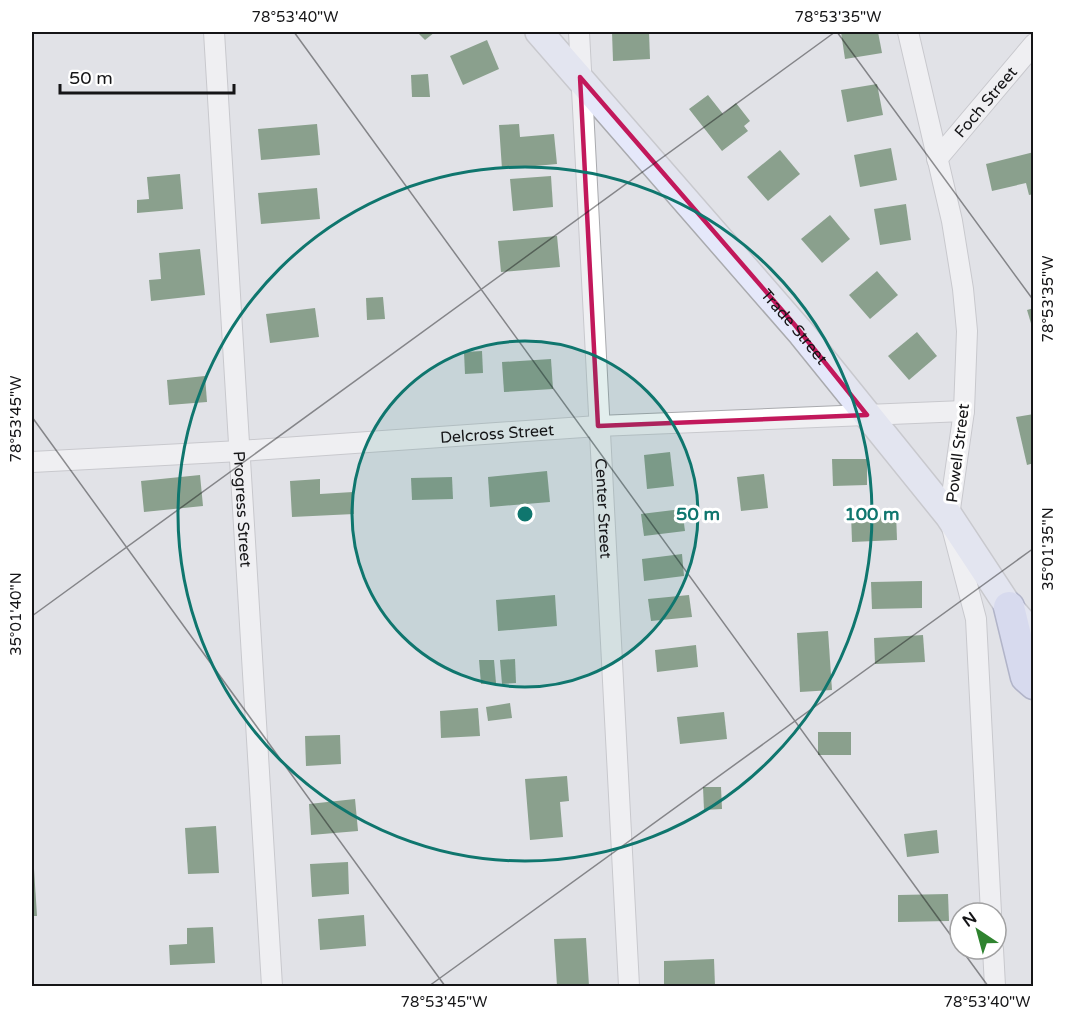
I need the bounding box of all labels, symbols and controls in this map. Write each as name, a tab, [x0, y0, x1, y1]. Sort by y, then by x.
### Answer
text: 78°53'40"W	[252, 8, 338, 26]
text: 78°53'35"W	[795, 8, 881, 26]
scale bar	[60, 57, 234, 95]
street label: Foch Street	[950, 63, 1022, 142]
text: 50 m	[69, 67, 113, 89]
text: 78°53'35"W	[1039, 256, 1057, 342]
street label: Trade Street	[756, 285, 832, 369]
text: 78°53'45"W	[7, 376, 25, 462]
street label: Powell Street	[942, 402, 974, 504]
street label: Delcross Street	[439, 420, 555, 448]
street label: Progress Street	[228, 450, 256, 568]
street label: Center Street	[590, 458, 616, 559]
text: 50 m	[676, 503, 720, 525]
text: 100 m	[844, 503, 900, 525]
centre of rings	[515, 504, 535, 524]
text: 35°01'35"N	[1039, 507, 1057, 591]
text: 35°01'40"N	[7, 572, 25, 656]
north arrow	[948, 901, 1008, 961]
text: N	[959, 908, 981, 932]
text: 78°53'45"W	[401, 993, 487, 1011]
text: 78°53'40"W	[944, 993, 1030, 1011]

